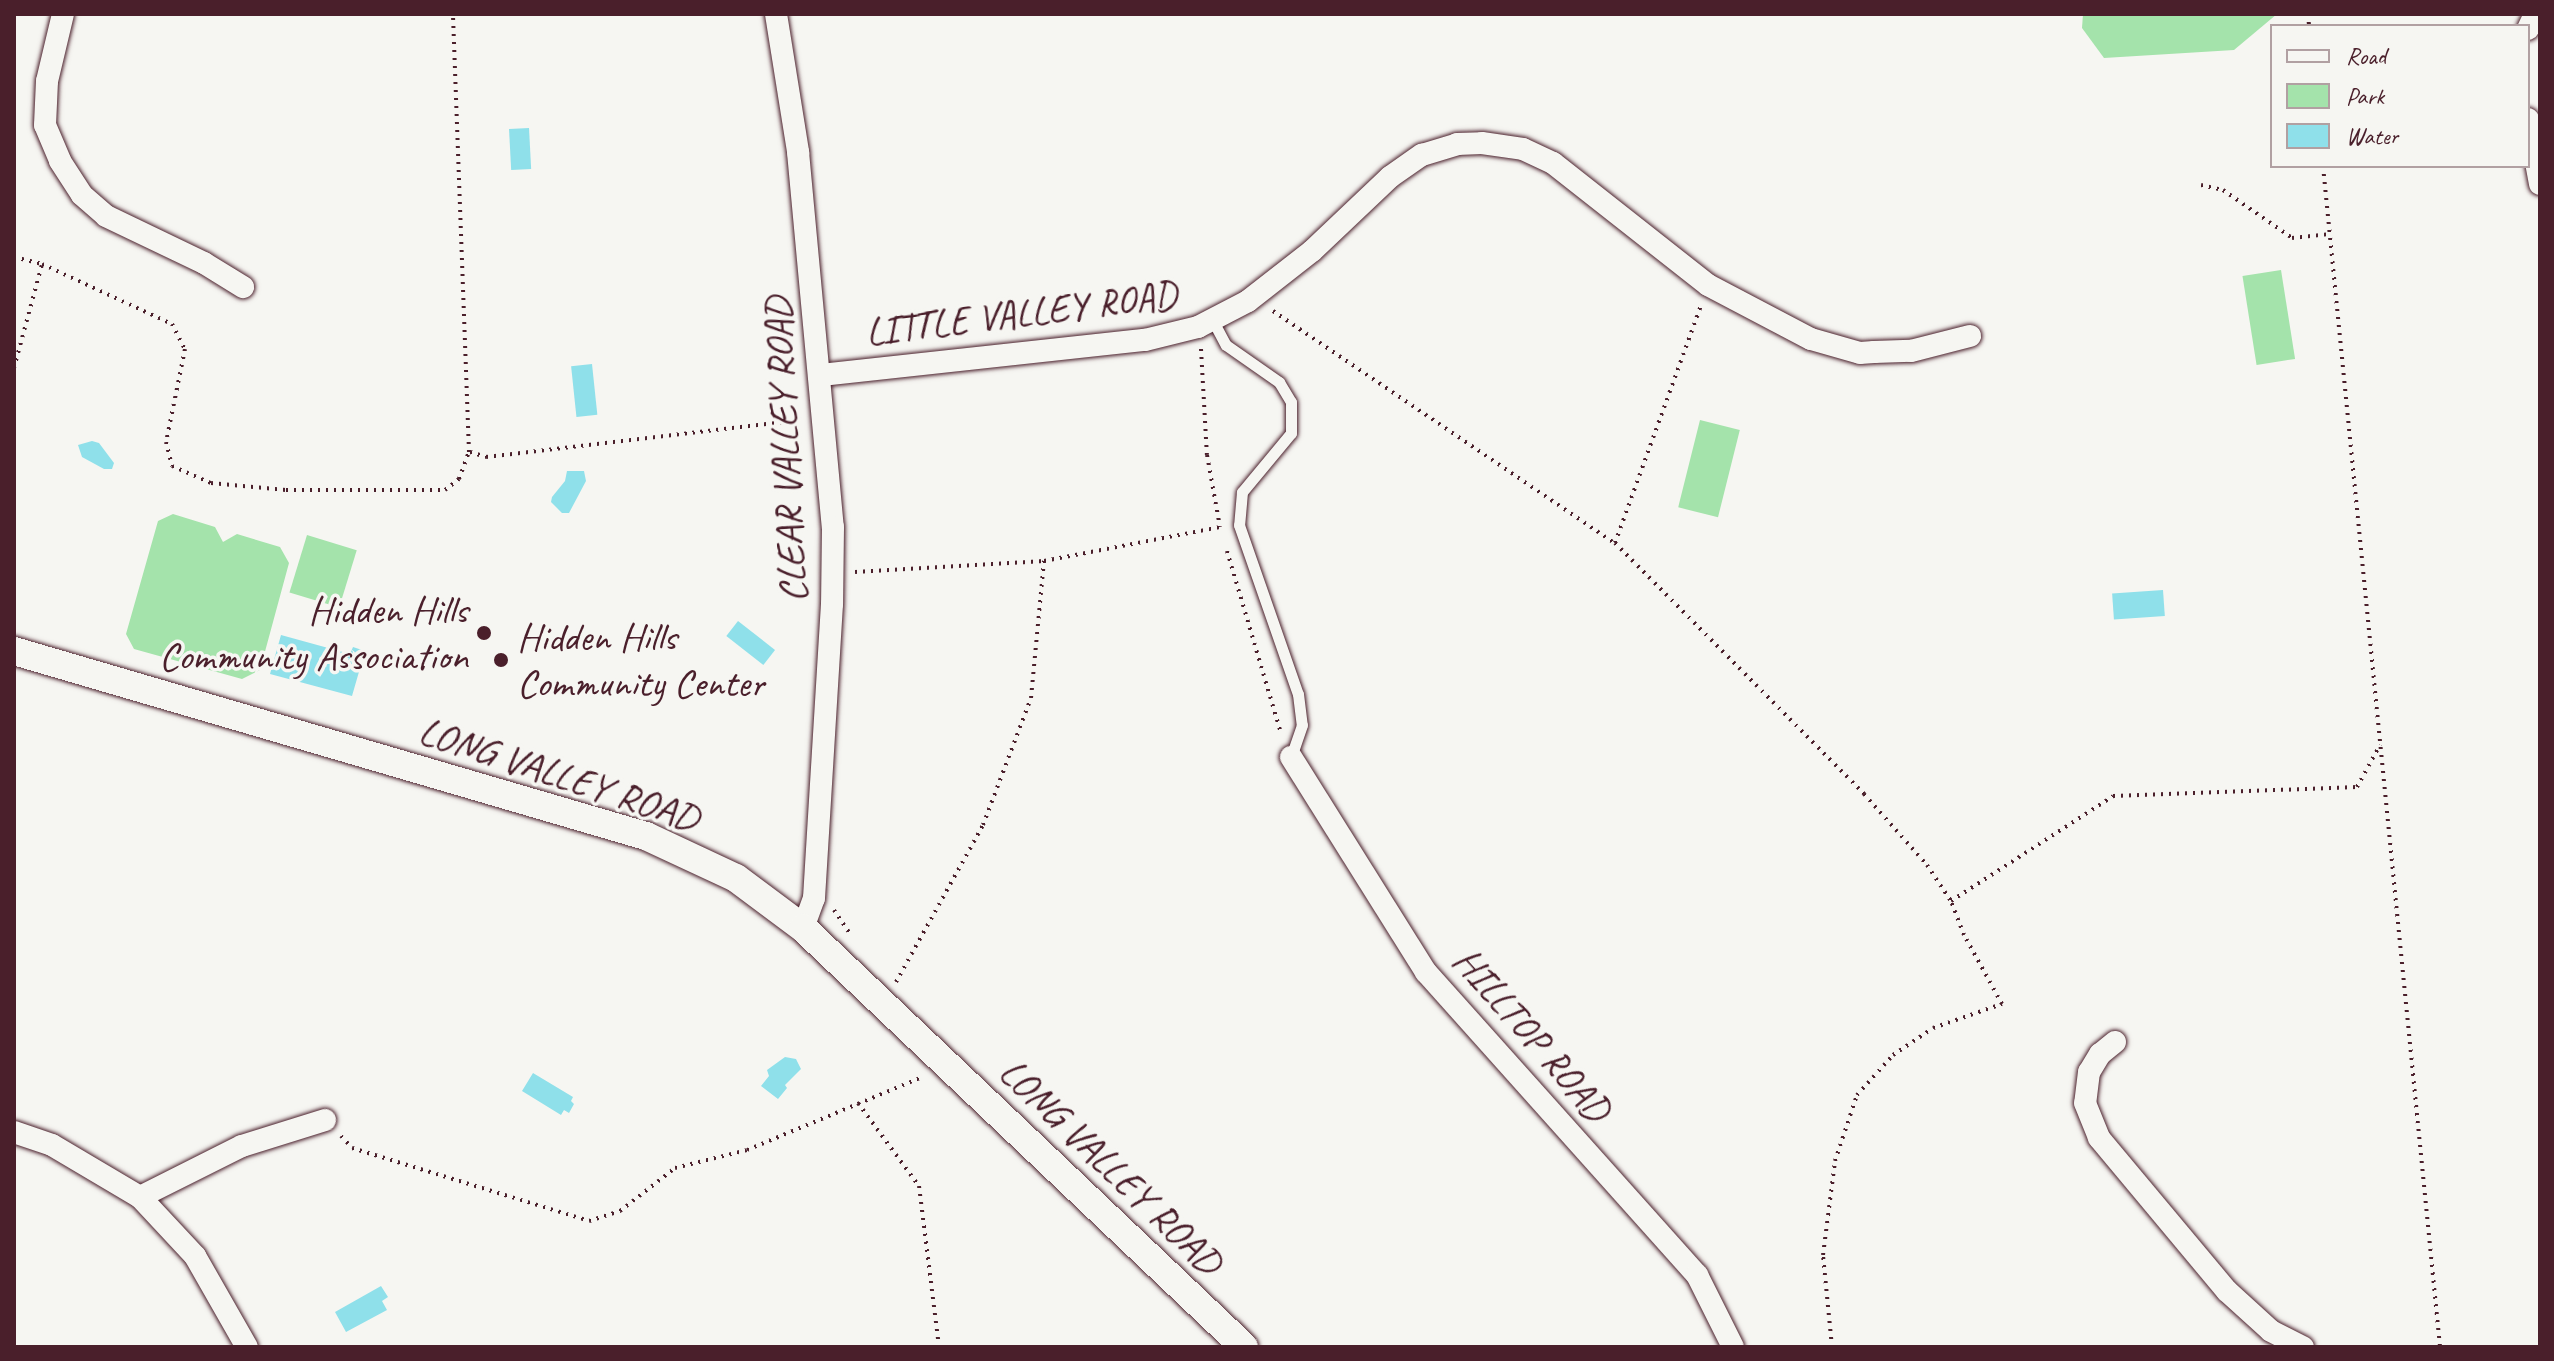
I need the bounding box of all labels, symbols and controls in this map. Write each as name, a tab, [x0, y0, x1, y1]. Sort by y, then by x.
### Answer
legend	[2270, 24, 2530, 168]
text: Road	[2346, 41, 2386, 71]
text: Park	[2346, 81, 2384, 111]
text: Water	[2346, 121, 2398, 151]
street label: LITTLE VALLEY ROAD	[862, 270, 1180, 356]
street label: CLEAR VALLEY ROAD	[753, 295, 817, 605]
place label: Hidden Hills Community Association	[158, 586, 468, 680]
place label: Hidden Hills Community Center	[517, 613, 764, 707]
marker: Hidden Hills Community Association	[475, 624, 493, 642]
marker: Hidden Hills Community Center	[492, 651, 510, 669]
street label: LONG VALLEY ROAD	[414, 706, 704, 842]
street label: HILLTOP ROAD	[1442, 936, 1622, 1132]
street label: LONG VALLEY ROAD	[990, 1048, 1232, 1284]

